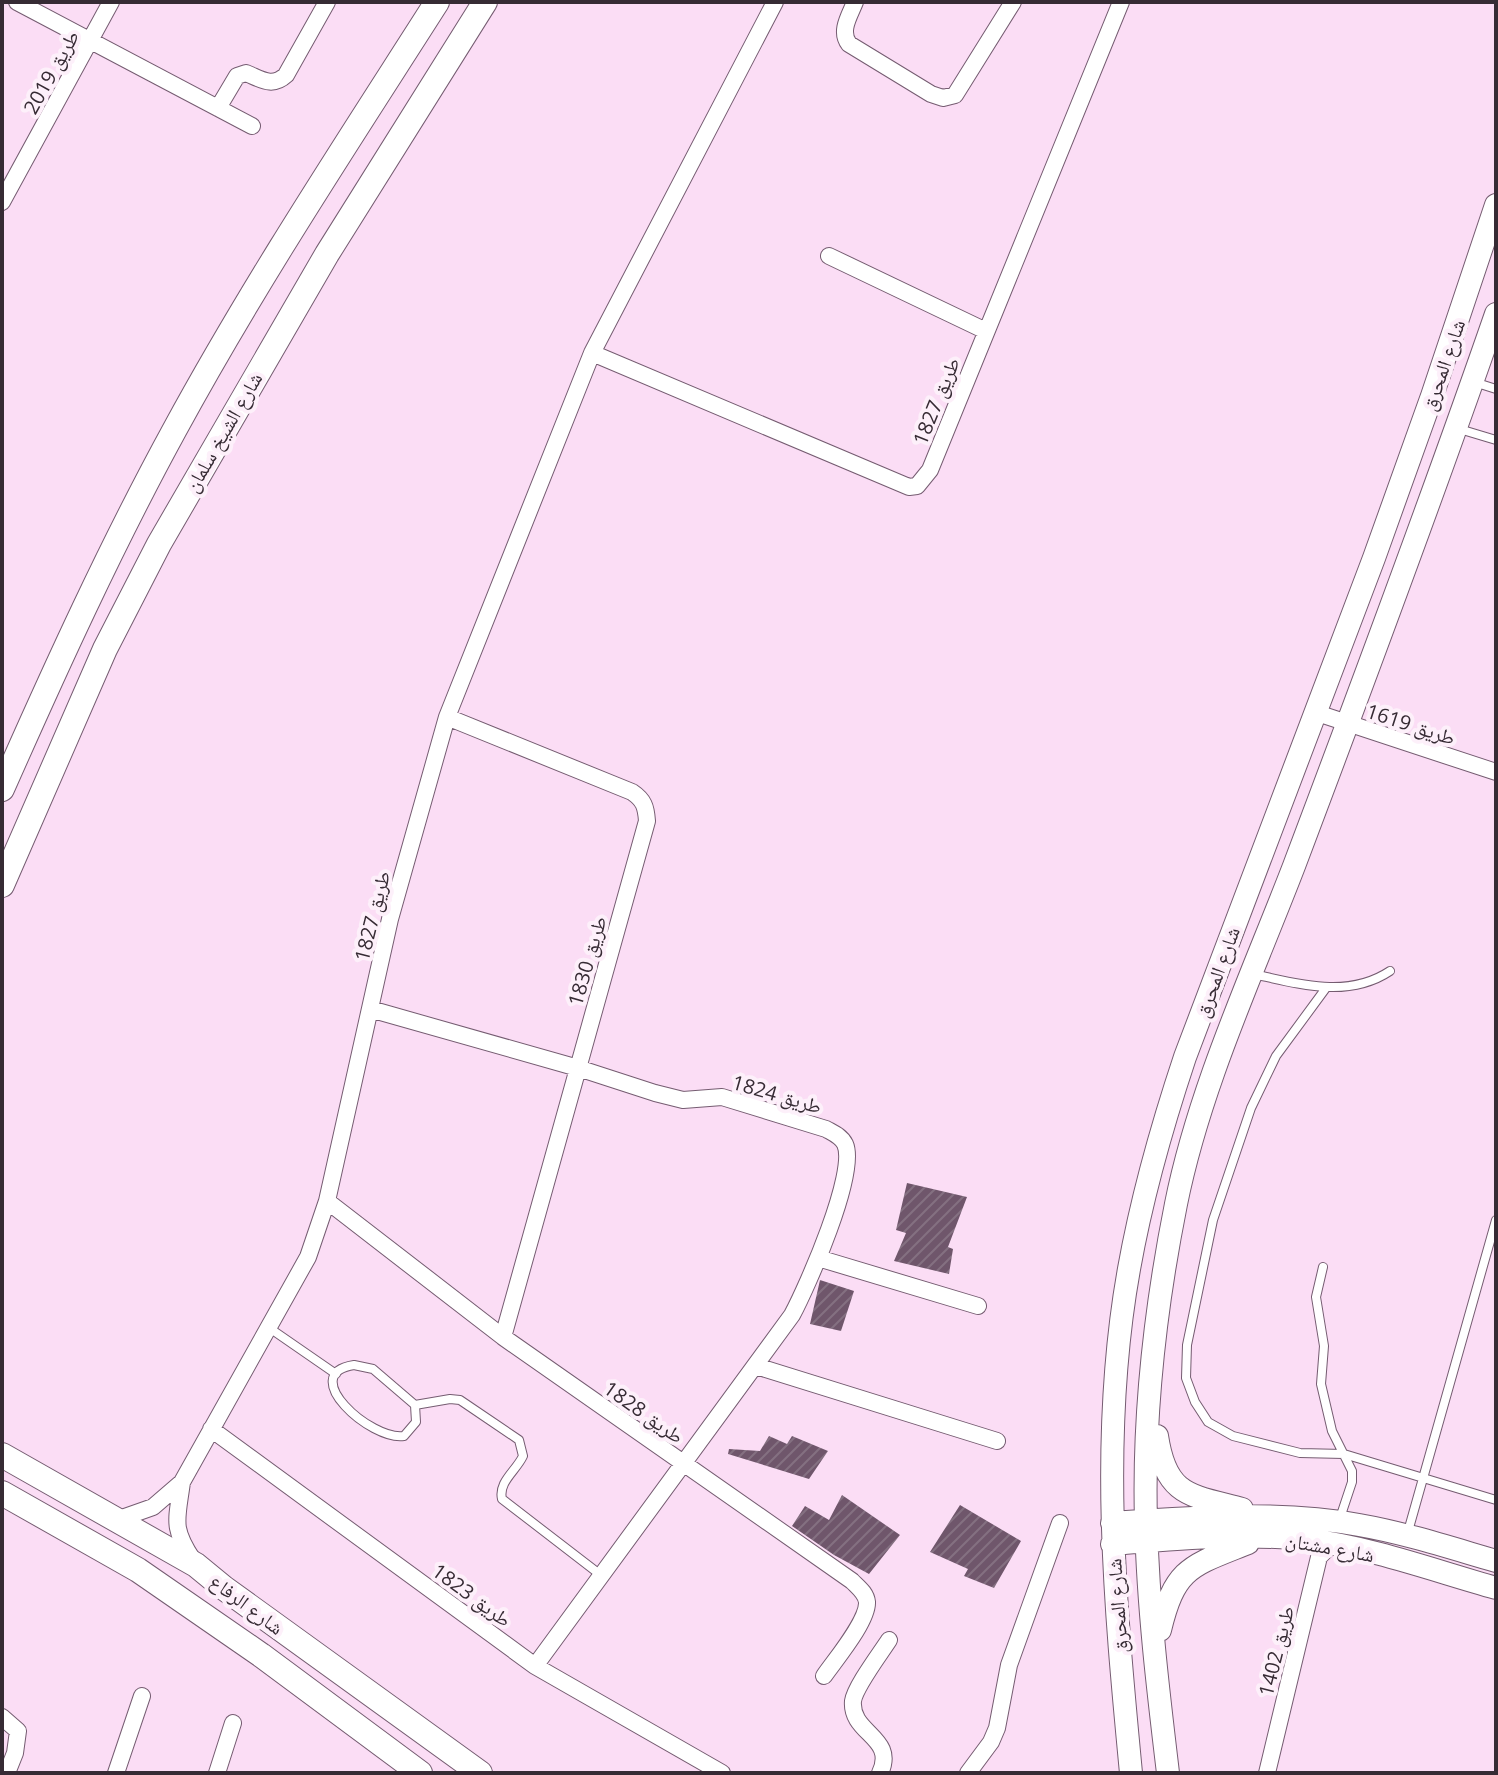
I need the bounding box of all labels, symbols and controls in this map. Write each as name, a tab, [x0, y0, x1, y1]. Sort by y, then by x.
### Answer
street label: طريق 2019	[17, 25, 85, 119]
street label: شارع المحرق	[1415, 316, 1471, 414]
street label: طريق 1827	[906, 353, 966, 449]
street label: شارع الشيخ سلمان	[178, 367, 268, 497]
street label: طريق 1619	[1363, 697, 1459, 751]
street label: طريق 1827	[348, 868, 396, 964]
street label: طريق 1830	[561, 913, 613, 1009]
street label: شارع المحرق	[1188, 923, 1246, 1021]
street label: طريق 1824	[729, 1068, 825, 1120]
street label: طريق 1828	[599, 1375, 689, 1449]
street label: شارع مشتان	[1284, 1526, 1376, 1568]
street label: طريق 1823	[427, 1557, 517, 1633]
street label: شارع المحرق	[1100, 1558, 1134, 1654]
street label: شارع الرفاع	[205, 1567, 289, 1641]
street label: طريق 1402	[1252, 1603, 1300, 1699]

